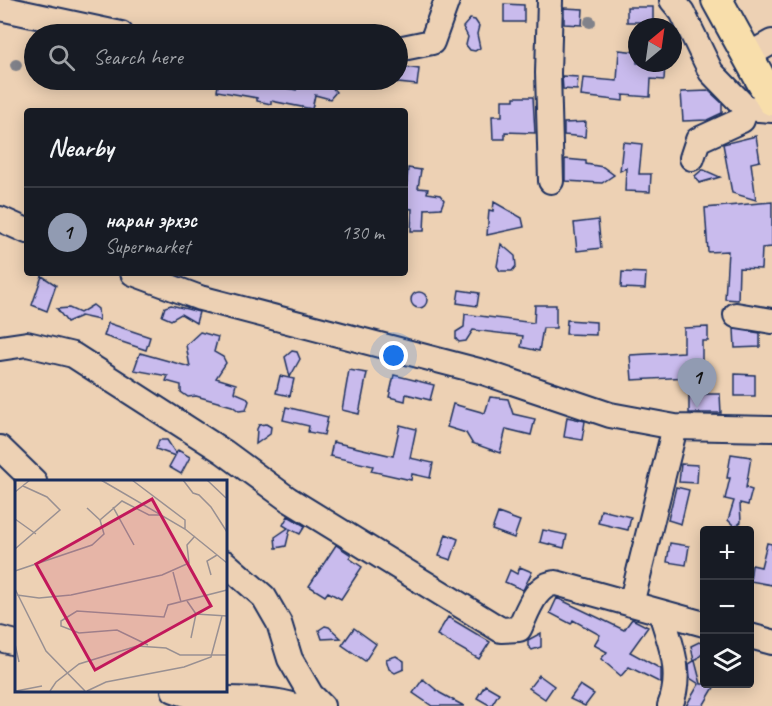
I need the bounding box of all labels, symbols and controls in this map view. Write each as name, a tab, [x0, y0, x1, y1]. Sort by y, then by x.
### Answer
north arrow	[628, 18, 682, 72]
search box	[24, 24, 408, 90]
icon: search	[45, 41, 78, 74]
text: Search here	[93, 43, 183, 71]
text: Nearby	[48, 131, 113, 164]
text: наран эрхэс	[105, 206, 197, 234]
text: 1	[63, 220, 72, 245]
text: 130 m	[341, 220, 384, 245]
text: Supermarket	[105, 234, 190, 259]
your location	[379, 341, 408, 370]
pin: 1	[678, 358, 716, 408]
inset map	[15, 480, 226, 691]
map controls	[700, 526, 754, 688]
button: +	[700, 526, 754, 580]
button: −	[700, 580, 754, 634]
button: layers	[700, 634, 754, 688]

